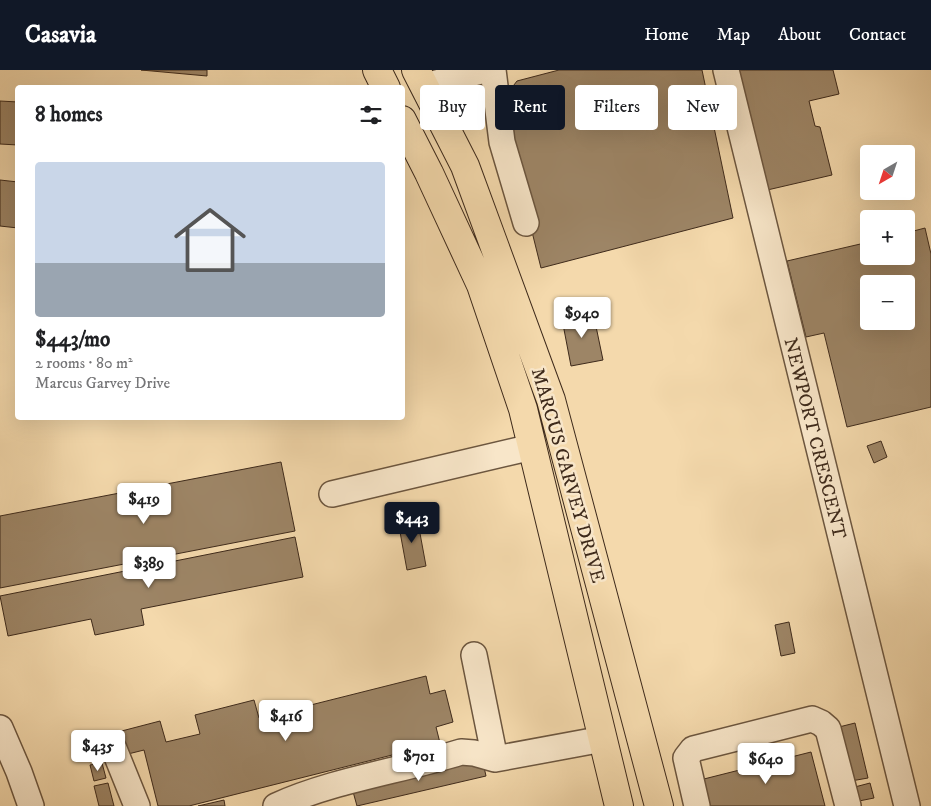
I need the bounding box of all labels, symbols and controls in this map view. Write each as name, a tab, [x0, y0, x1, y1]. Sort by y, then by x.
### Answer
text: Casavia	[25, 20, 96, 50]
text: Home	[644, 24, 689, 46]
text: Map	[717, 24, 750, 46]
text: About	[778, 24, 821, 46]
text: Contact	[849, 24, 906, 46]
chip: Buy	[420, 85, 485, 130]
chip: Rent	[495, 85, 565, 130]
chip: Filters	[575, 85, 658, 130]
chip: New	[668, 85, 737, 130]
icon: filters	[357, 101, 385, 129]
text: 8 homes	[35, 102, 103, 128]
north arrow	[860, 145, 915, 200]
map controls	[860, 145, 915, 330]
icon: home	[165, 195, 255, 285]
button: +	[860, 210, 915, 265]
button: −	[860, 275, 915, 330]
pin: $940	[552, 296, 612, 339]
text: $940	[565, 303, 599, 323]
text: $443/mo	[35, 327, 110, 353]
street label: NEWPORT CRESCENT	[778, 335, 851, 542]
text: 2 rooms · 80 m²	[35, 353, 133, 373]
street label: MARCUS GARVEY DRIVE	[526, 365, 609, 585]
text: Marcus Garvey Drive	[35, 373, 170, 393]
pin: $419	[114, 482, 174, 525]
text: $419	[128, 489, 160, 509]
pin: $443	[382, 502, 442, 544]
text: $443	[395, 508, 429, 528]
pin: $389	[119, 546, 179, 589]
text: $389	[134, 553, 164, 573]
pin: $416	[256, 700, 316, 742]
text: $416	[270, 706, 302, 726]
pin: $435	[68, 730, 128, 772]
text: $435	[82, 736, 114, 756]
pin: $701	[389, 740, 449, 782]
pin: $640	[736, 742, 796, 785]
text: $701	[403, 746, 435, 766]
text: $640	[749, 749, 783, 769]

